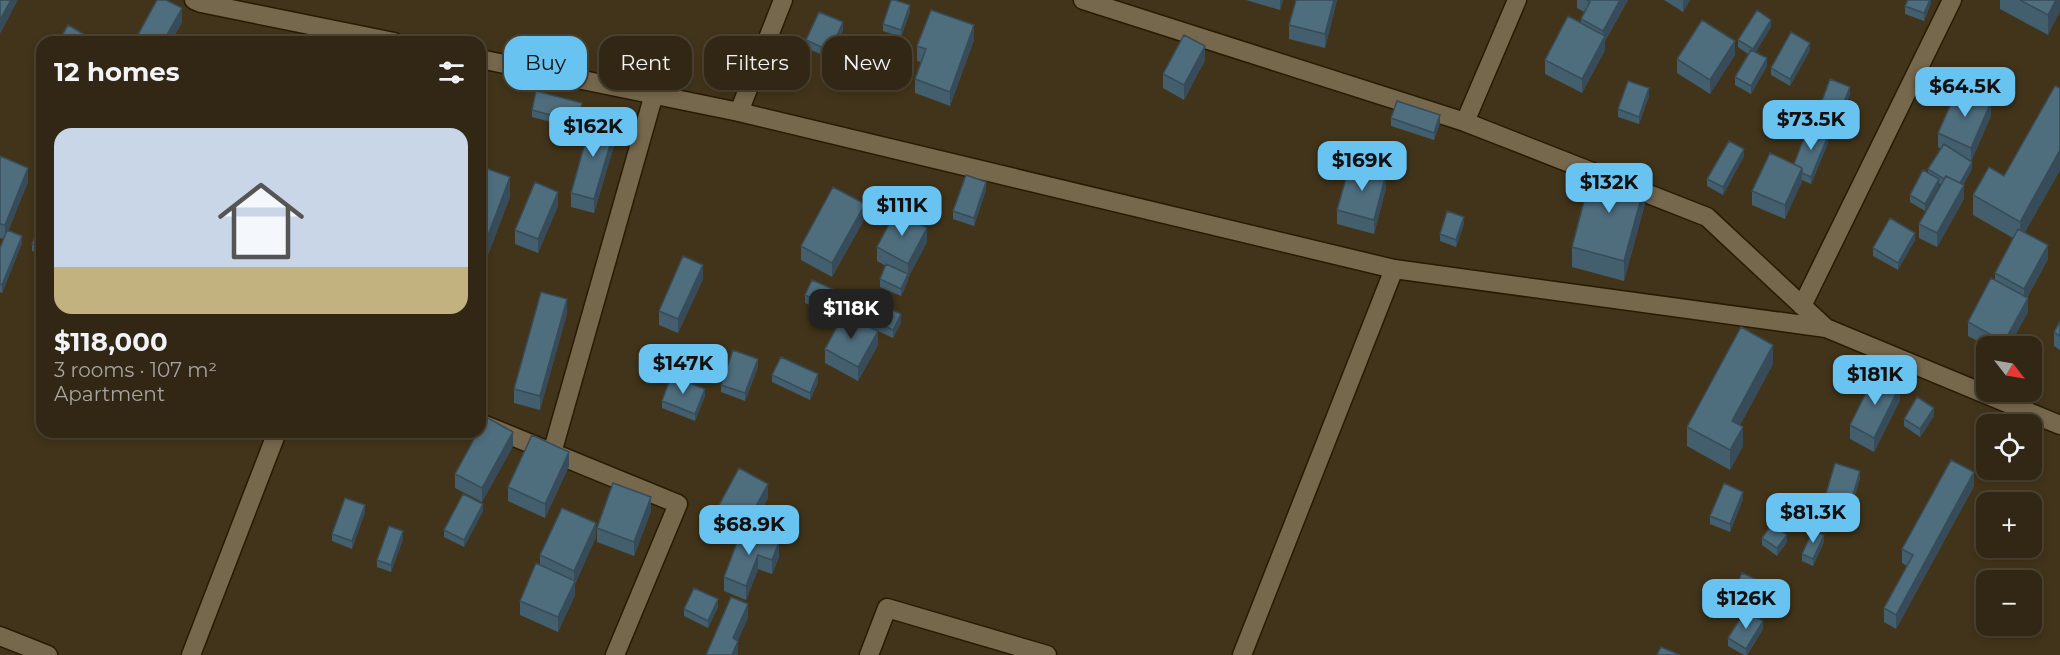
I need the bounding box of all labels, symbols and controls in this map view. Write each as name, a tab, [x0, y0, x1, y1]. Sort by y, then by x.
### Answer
chip: Buy	[504, 36, 587, 90]
chip: Rent	[599, 36, 692, 90]
chip: Filters	[704, 36, 810, 90]
chip: New	[822, 36, 912, 90]
text: 12 homes	[54, 56, 180, 88]
icon: filters	[435, 56, 468, 89]
pin: $64.5K	[1916, 67, 2014, 118]
text: $64.5K	[1929, 74, 2001, 98]
pin: $73.5K	[1762, 100, 1860, 151]
pin: $162K	[551, 107, 635, 158]
text: $73.5K	[1777, 107, 1845, 131]
text: $162K	[563, 114, 623, 138]
pin: $169K	[1320, 141, 1404, 192]
text: $169K	[1332, 148, 1392, 172]
pin: $132K	[1567, 163, 1651, 214]
icon: home	[207, 167, 315, 275]
text: $132K	[1580, 170, 1638, 194]
pin: $111K	[860, 186, 944, 237]
text: $111K	[877, 193, 927, 217]
pin: $118K	[809, 289, 893, 340]
text: $118K	[823, 296, 879, 320]
text: $118,000	[54, 326, 168, 358]
north arrow	[1976, 336, 2042, 402]
map controls	[1976, 336, 2042, 636]
pin: $147K	[641, 344, 725, 395]
text: $147K	[653, 351, 713, 375]
pin: $181K	[1833, 355, 1917, 406]
text: 3 rooms · 107 m²	[54, 358, 217, 382]
text: $181K	[1847, 362, 1903, 386]
text: Apartment	[54, 382, 165, 406]
button: locate	[1976, 414, 2042, 480]
button: +	[1976, 492, 2042, 558]
pin: $81.3K	[1764, 493, 1862, 544]
text: $81.3K	[1780, 500, 1846, 524]
pin: $68.9K	[700, 505, 798, 556]
text: $68.9K	[713, 512, 785, 536]
button: −	[1976, 570, 2042, 636]
pin: $126K	[1704, 579, 1788, 630]
text: $126K	[1716, 586, 1776, 610]

